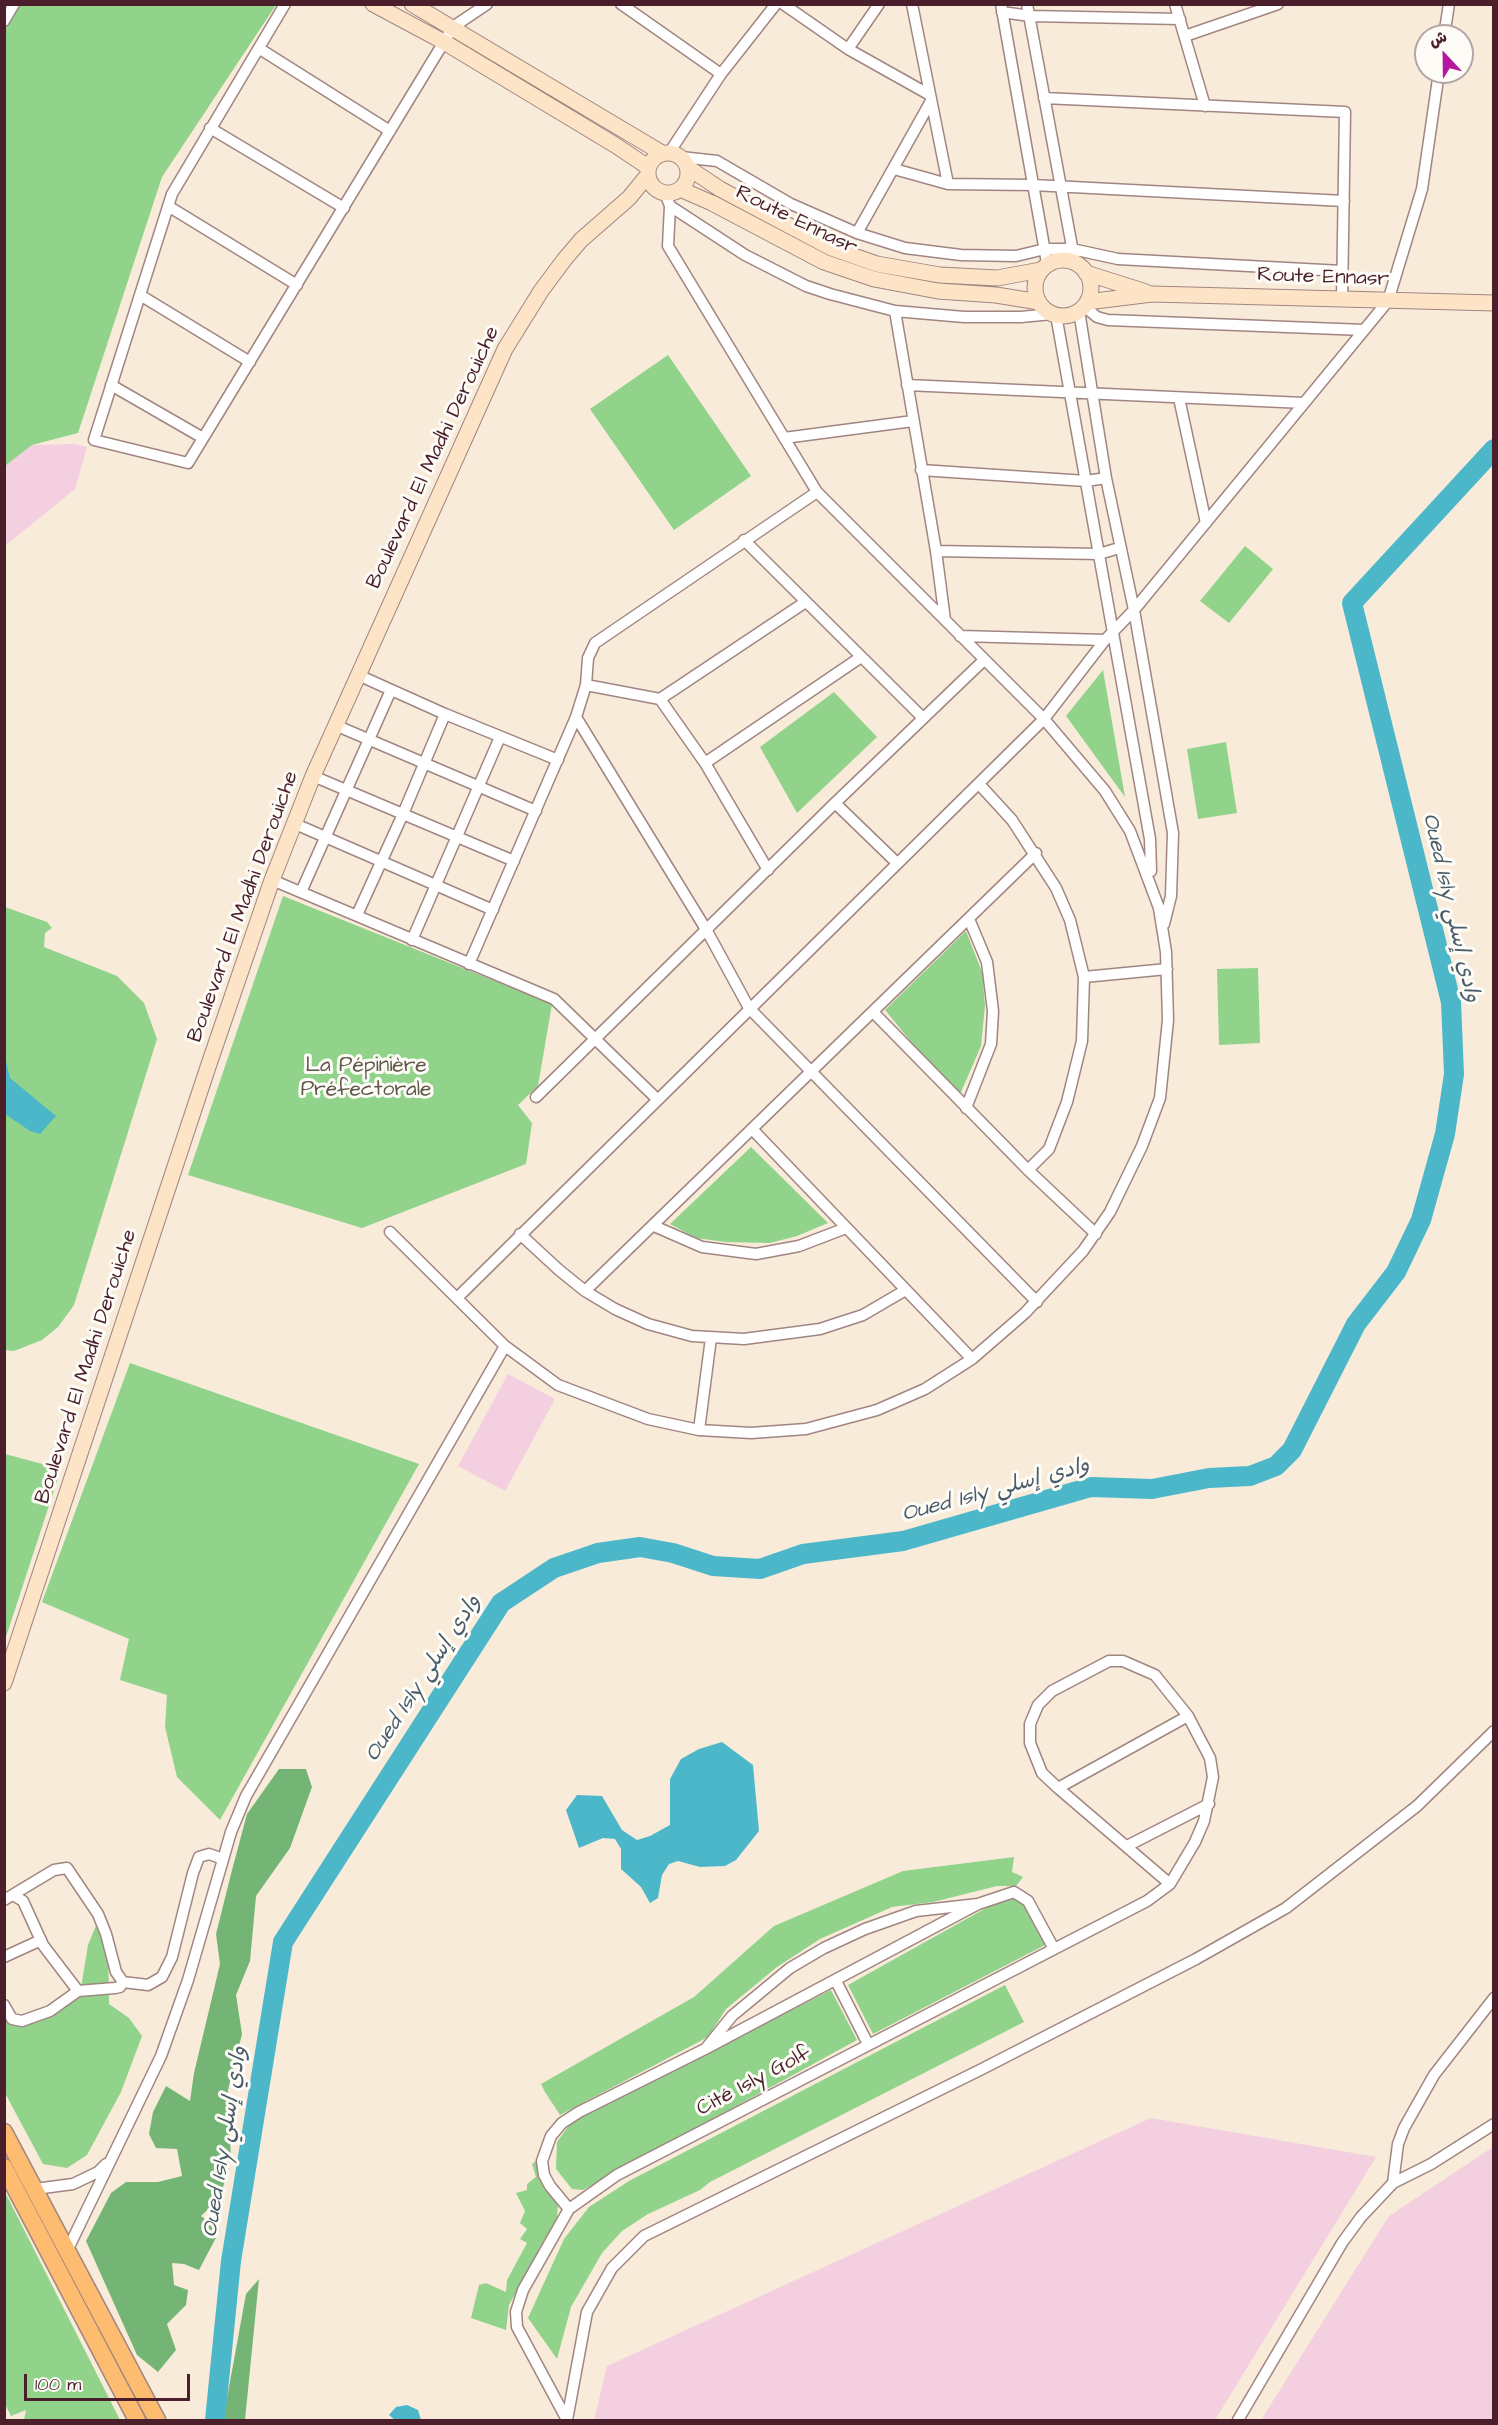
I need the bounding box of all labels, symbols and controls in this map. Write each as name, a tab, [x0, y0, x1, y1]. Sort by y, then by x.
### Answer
north arrow	[1414, 24, 1474, 84]
text: ش	[1426, 26, 1450, 53]
street label: Route Ennasr	[731, 181, 861, 261]
street label: Route Ennasr	[1257, 263, 1389, 293]
street label: Boulevard El Madhi Derouiche	[362, 323, 506, 593]
street label: Boulevard El Madhi Derouiche	[183, 768, 305, 1046]
water label: Oued Isly وادي إسلي	[1415, 811, 1485, 1005]
park label: La Pépinière Préfectorale	[301, 1054, 431, 1104]
street label: Boulevard El Madhi Derouiche	[31, 1227, 143, 1507]
water label: Oued Isly وادي إسلي	[899, 1453, 1093, 1529]
water label: Oued Isly وادي إسلي	[360, 1591, 488, 1767]
street label: Cité Isly Golf	[693, 2041, 815, 2123]
water label: Oued Isly وادي إسلي	[198, 2045, 254, 2239]
scale bar	[27, 2362, 194, 2400]
text: 100 m	[35, 2372, 81, 2397]

